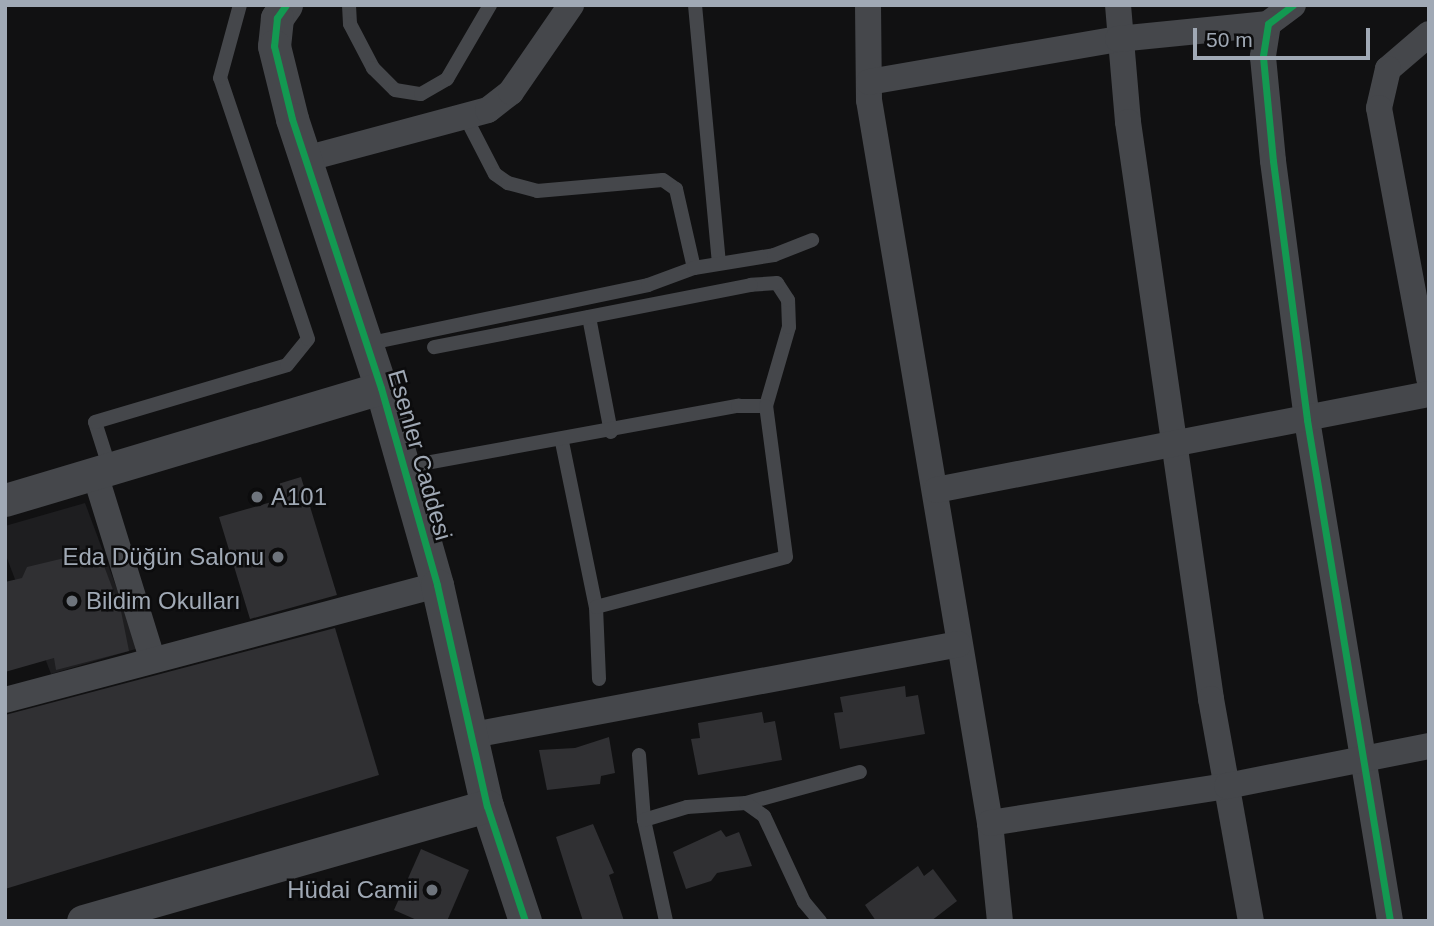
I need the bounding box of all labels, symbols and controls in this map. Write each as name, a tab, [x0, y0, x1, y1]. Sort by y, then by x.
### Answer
scale bar	[1196, 14, 1373, 58]
text: 50 m	[1206, 28, 1253, 51]
street label: Esenler Caddesi	[382, 366, 458, 544]
place label: A101	[271, 483, 327, 511]
marker: A101	[249, 489, 265, 505]
place label: Eda Düğün Salonu	[63, 543, 264, 571]
marker: Eda Düğün Salonu	[270, 549, 286, 565]
place label: Bildim Okulları	[86, 587, 241, 615]
marker: Bildim Okulları	[64, 593, 80, 609]
place label: Hüdai Camii	[287, 876, 418, 904]
marker: Hüdai Camii	[424, 882, 440, 898]

